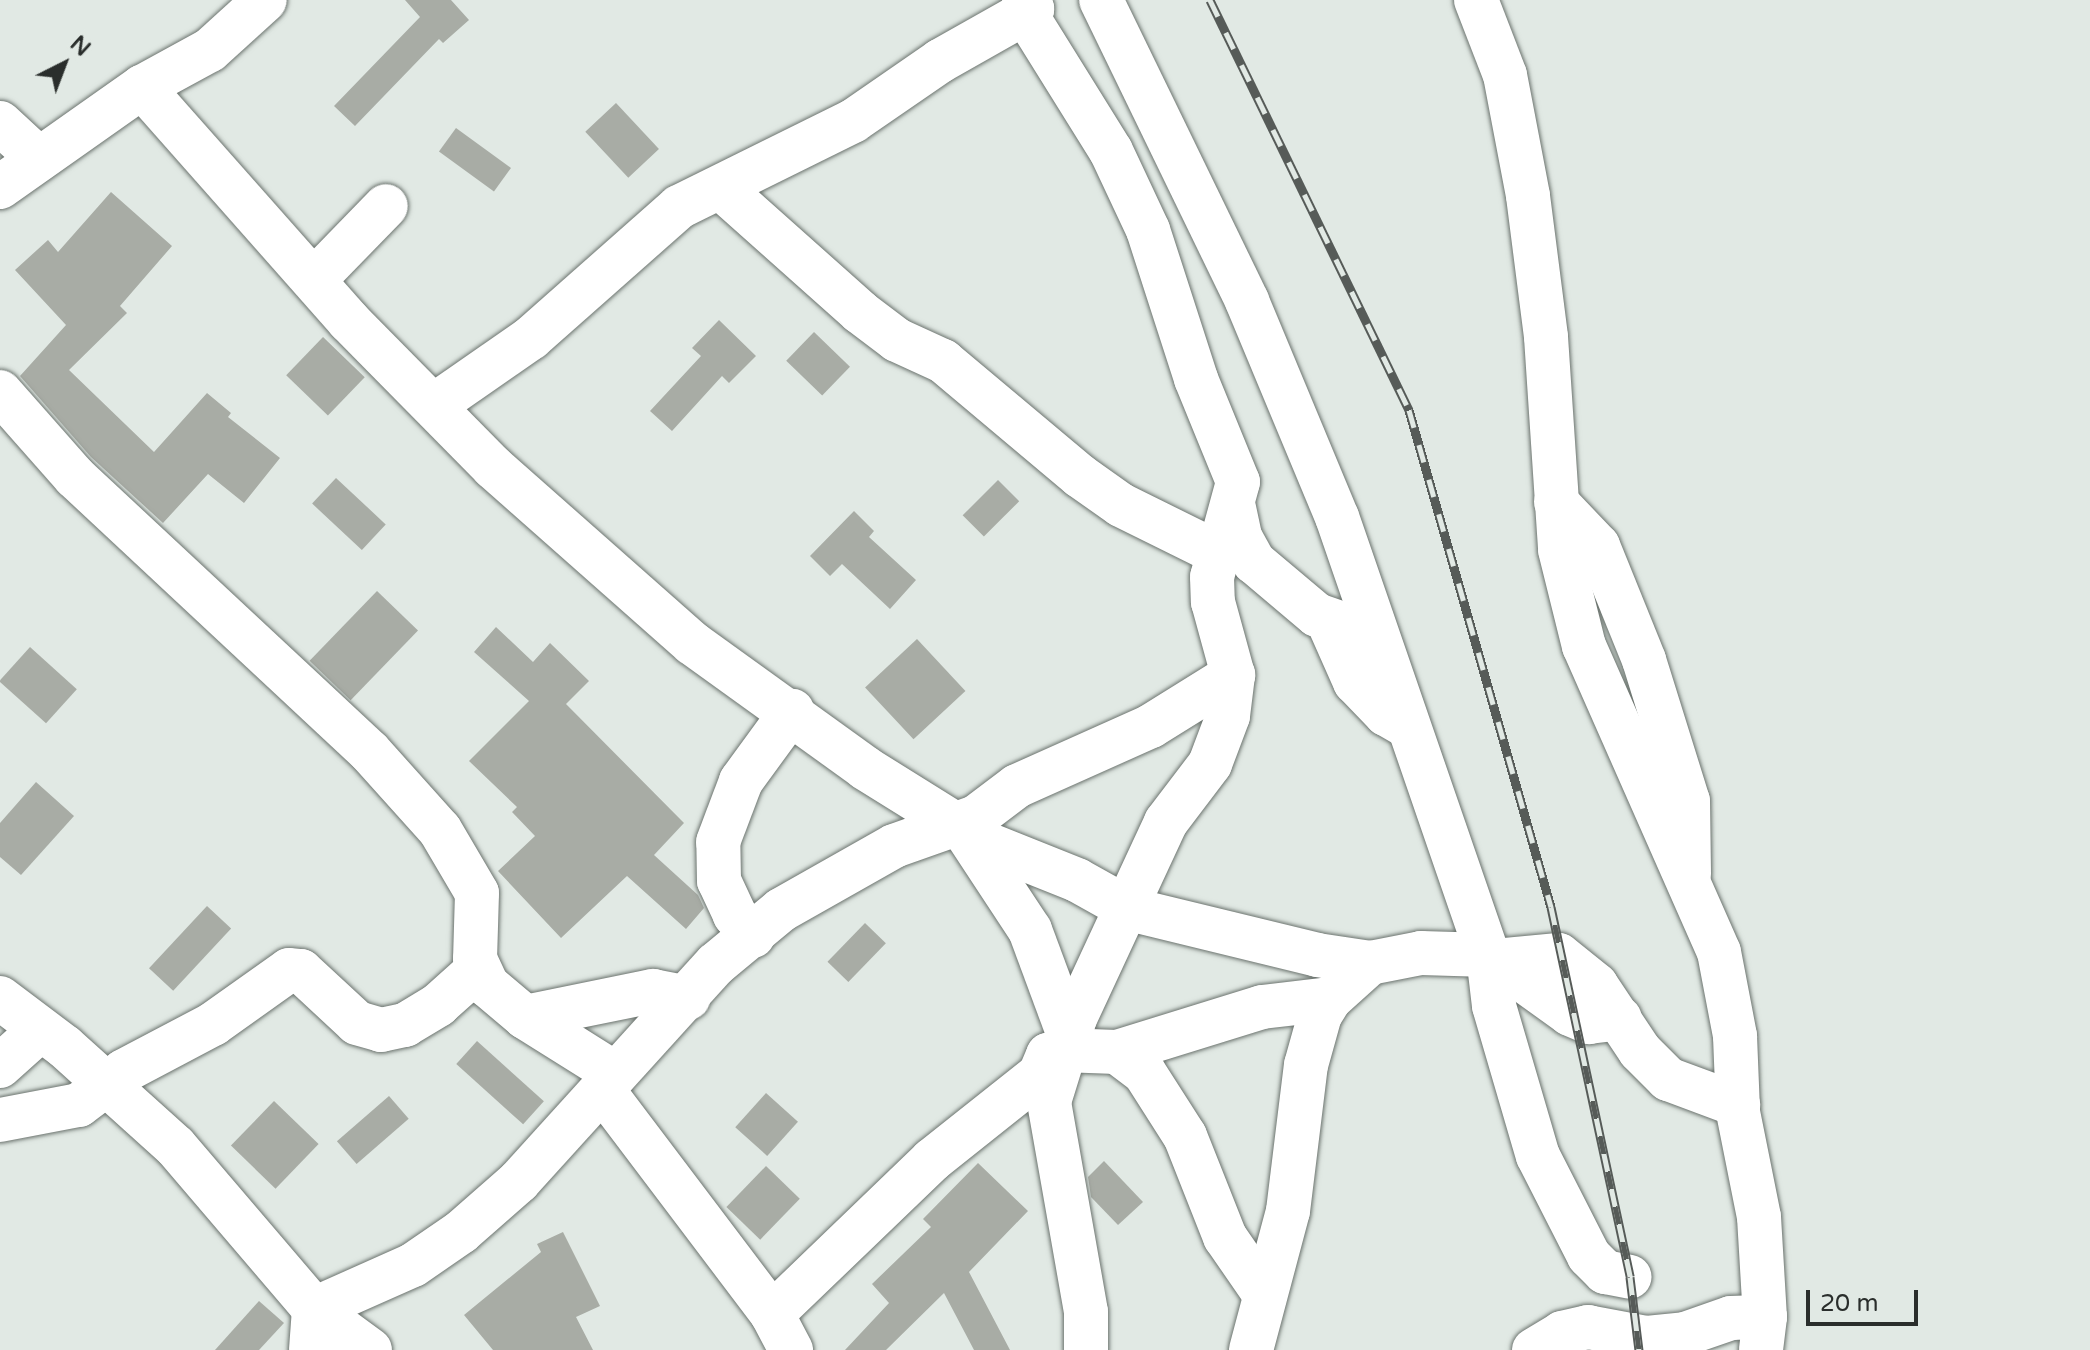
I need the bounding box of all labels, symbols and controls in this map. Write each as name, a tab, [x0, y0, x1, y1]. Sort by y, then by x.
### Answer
north arrow	[24, 24, 104, 104]
text: N	[65, 31, 95, 62]
scale bar	[1810, 1274, 1922, 1324]
text: 20 m	[1820, 1289, 1878, 1318]

